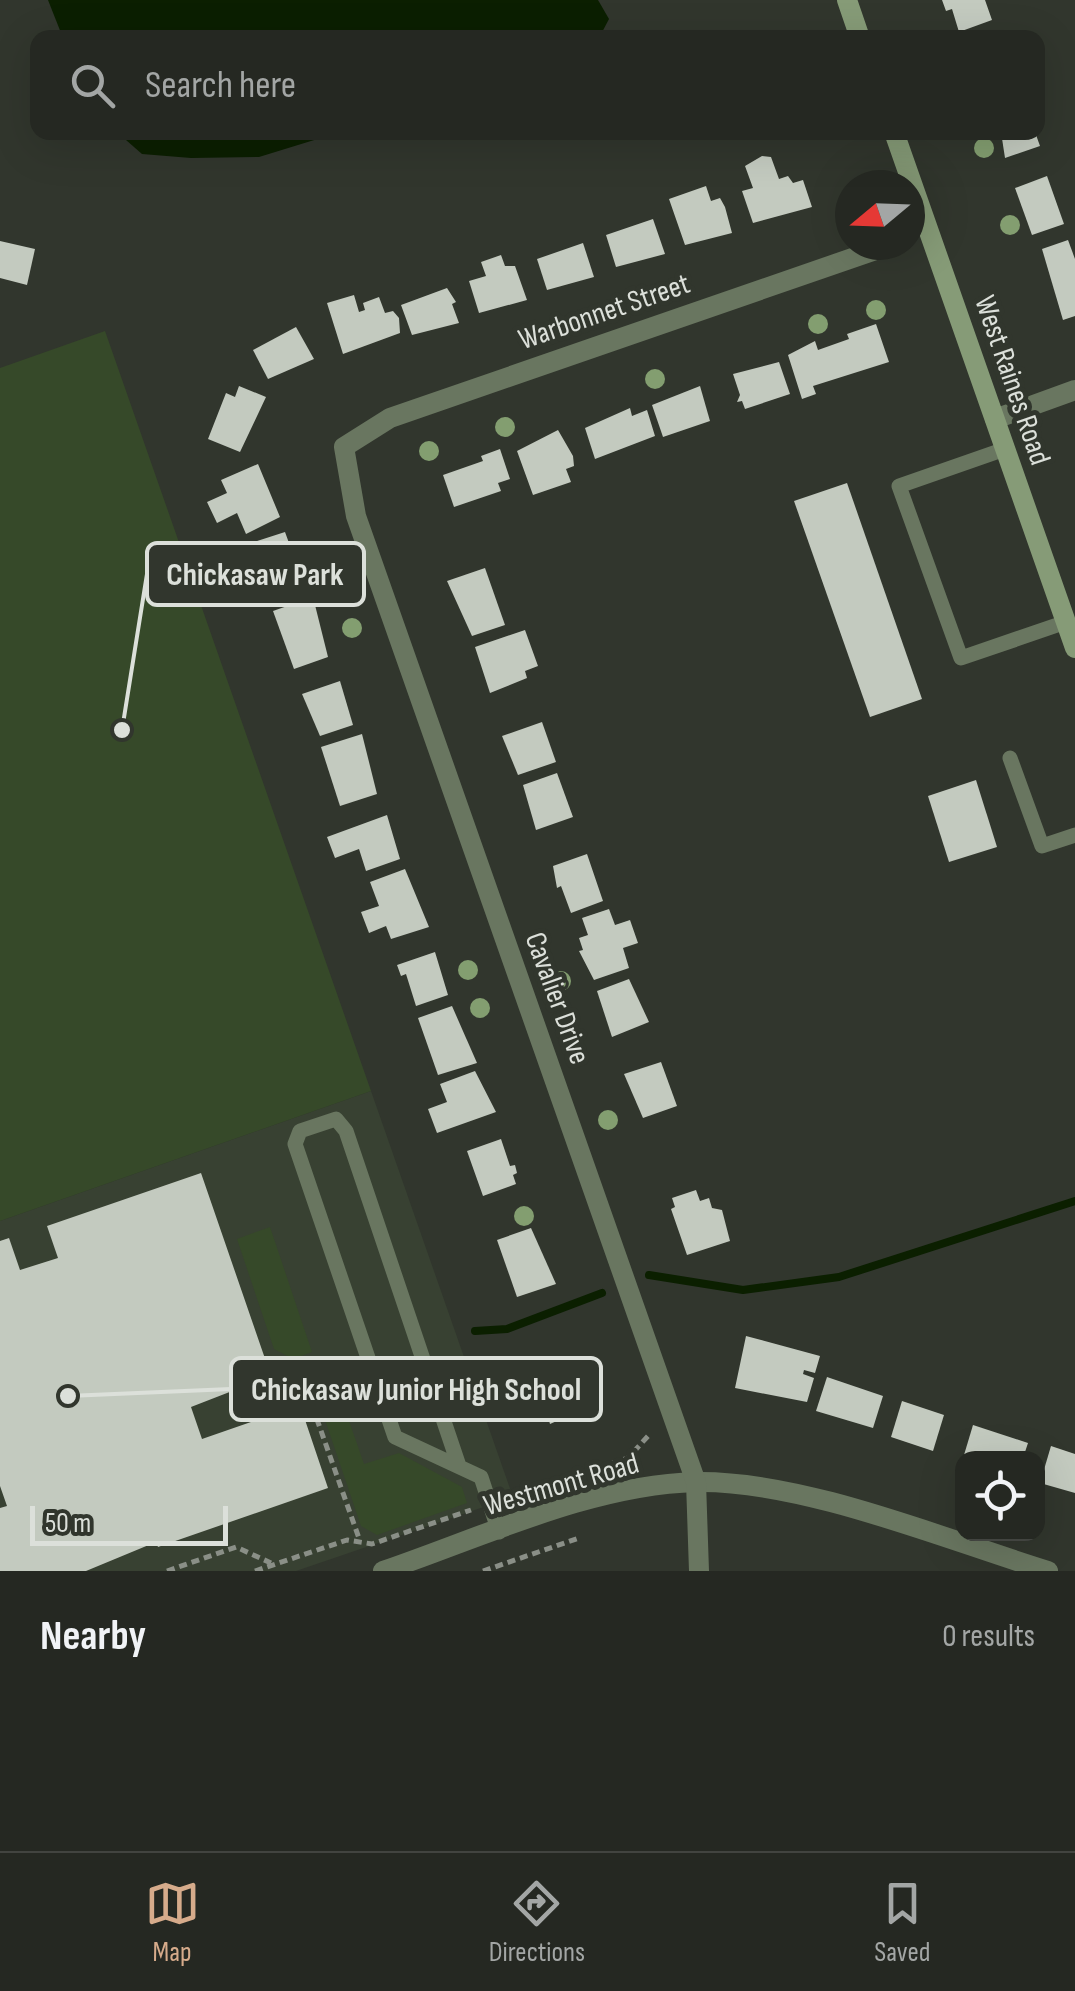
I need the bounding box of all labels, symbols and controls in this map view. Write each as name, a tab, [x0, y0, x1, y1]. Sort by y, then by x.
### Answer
search box	[30, 30, 1045, 140]
icon: search	[65, 58, 120, 113]
text: Search here	[145, 63, 296, 108]
north arrow	[835, 170, 925, 260]
street label: Warbonnet Street	[514, 266, 695, 358]
street label: West Raines Road	[966, 291, 1058, 470]
callout: Chickasaw Park	[147, 543, 364, 605]
text: Chickasaw Park	[166, 556, 344, 595]
street label: Cavalier Drive	[517, 927, 598, 1069]
callout: Chickasaw Junior High School	[231, 1358, 601, 1420]
text: Chickasaw Junior High School	[251, 1371, 581, 1410]
street label: Westmont Road	[480, 1446, 643, 1524]
map controls	[955, 1451, 1045, 1541]
button: locate	[955, 1451, 1045, 1541]
scale bar	[30, 1501, 228, 1546]
text: 50 m	[45, 1507, 91, 1540]
text: Nearby	[40, 1611, 146, 1662]
text: 0 results	[942, 1617, 1035, 1656]
tab: Map	[145, 1876, 200, 1969]
tab: Directions	[489, 1876, 585, 1969]
tab: Saved	[874, 1876, 930, 1969]

